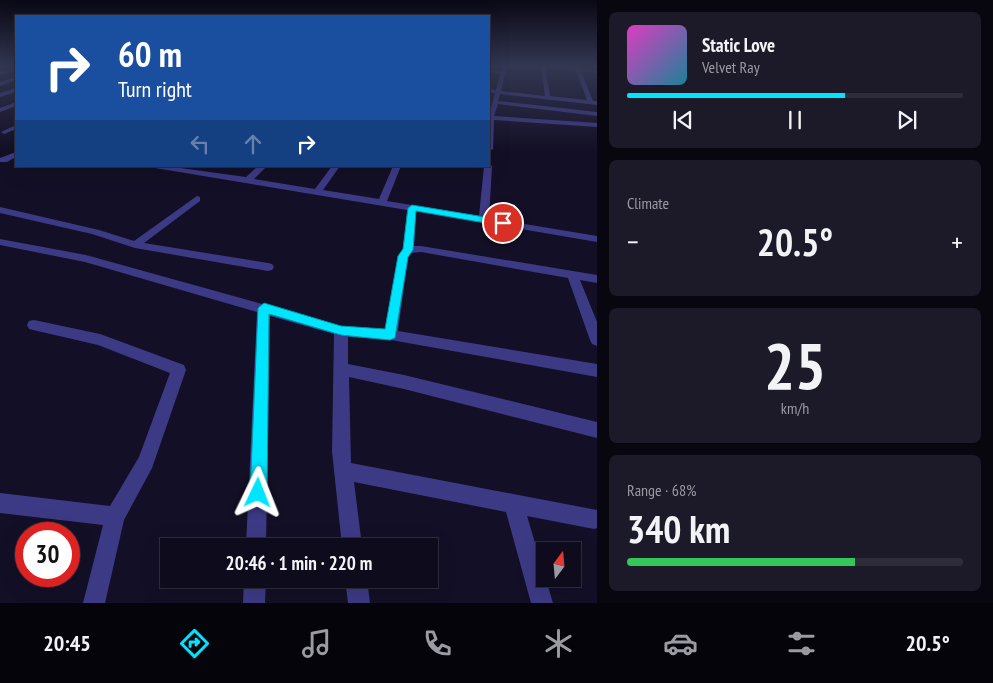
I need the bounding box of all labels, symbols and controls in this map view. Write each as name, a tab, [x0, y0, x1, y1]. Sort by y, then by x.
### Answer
text: 60 m	[118, 31, 182, 77]
text: Static Love	[702, 33, 775, 57]
icon: right	[35, 35, 100, 100]
text: Velvet Ray	[702, 57, 760, 77]
text: Turn right	[118, 75, 192, 103]
icon: previous	[669, 106, 697, 134]
icon: pause	[781, 106, 809, 134]
icon: next	[893, 106, 921, 134]
icon: left	[186, 130, 214, 158]
icon: ahead	[239, 130, 267, 158]
icon: right	[292, 130, 320, 158]
text: Climate	[627, 193, 669, 213]
pin	[482, 202, 524, 244]
icon: arrive	[489, 209, 517, 237]
text: 20.5°	[757, 217, 833, 266]
text: −	[627, 223, 639, 260]
text: +	[951, 223, 963, 260]
text: 25	[764, 323, 826, 407]
text: km/h	[781, 398, 809, 418]
position arrow	[231, 466, 283, 518]
text: Range · 68%	[627, 480, 696, 500]
text: 340 km	[627, 504, 730, 553]
speed limit sign: 30	[15, 522, 80, 587]
north arrow	[536, 542, 581, 588]
map controls	[536, 542, 581, 587]
text: 20:46 · 1 min · 220 m	[226, 551, 372, 575]
icon: directions	[177, 626, 212, 661]
icon: music	[299, 626, 334, 661]
icon: phone	[420, 626, 455, 661]
icon: climate	[541, 626, 576, 661]
icon: car	[663, 626, 698, 661]
icon: filters	[784, 626, 819, 661]
text: 20:45	[43, 629, 91, 657]
text: 20.5°	[906, 629, 950, 657]

